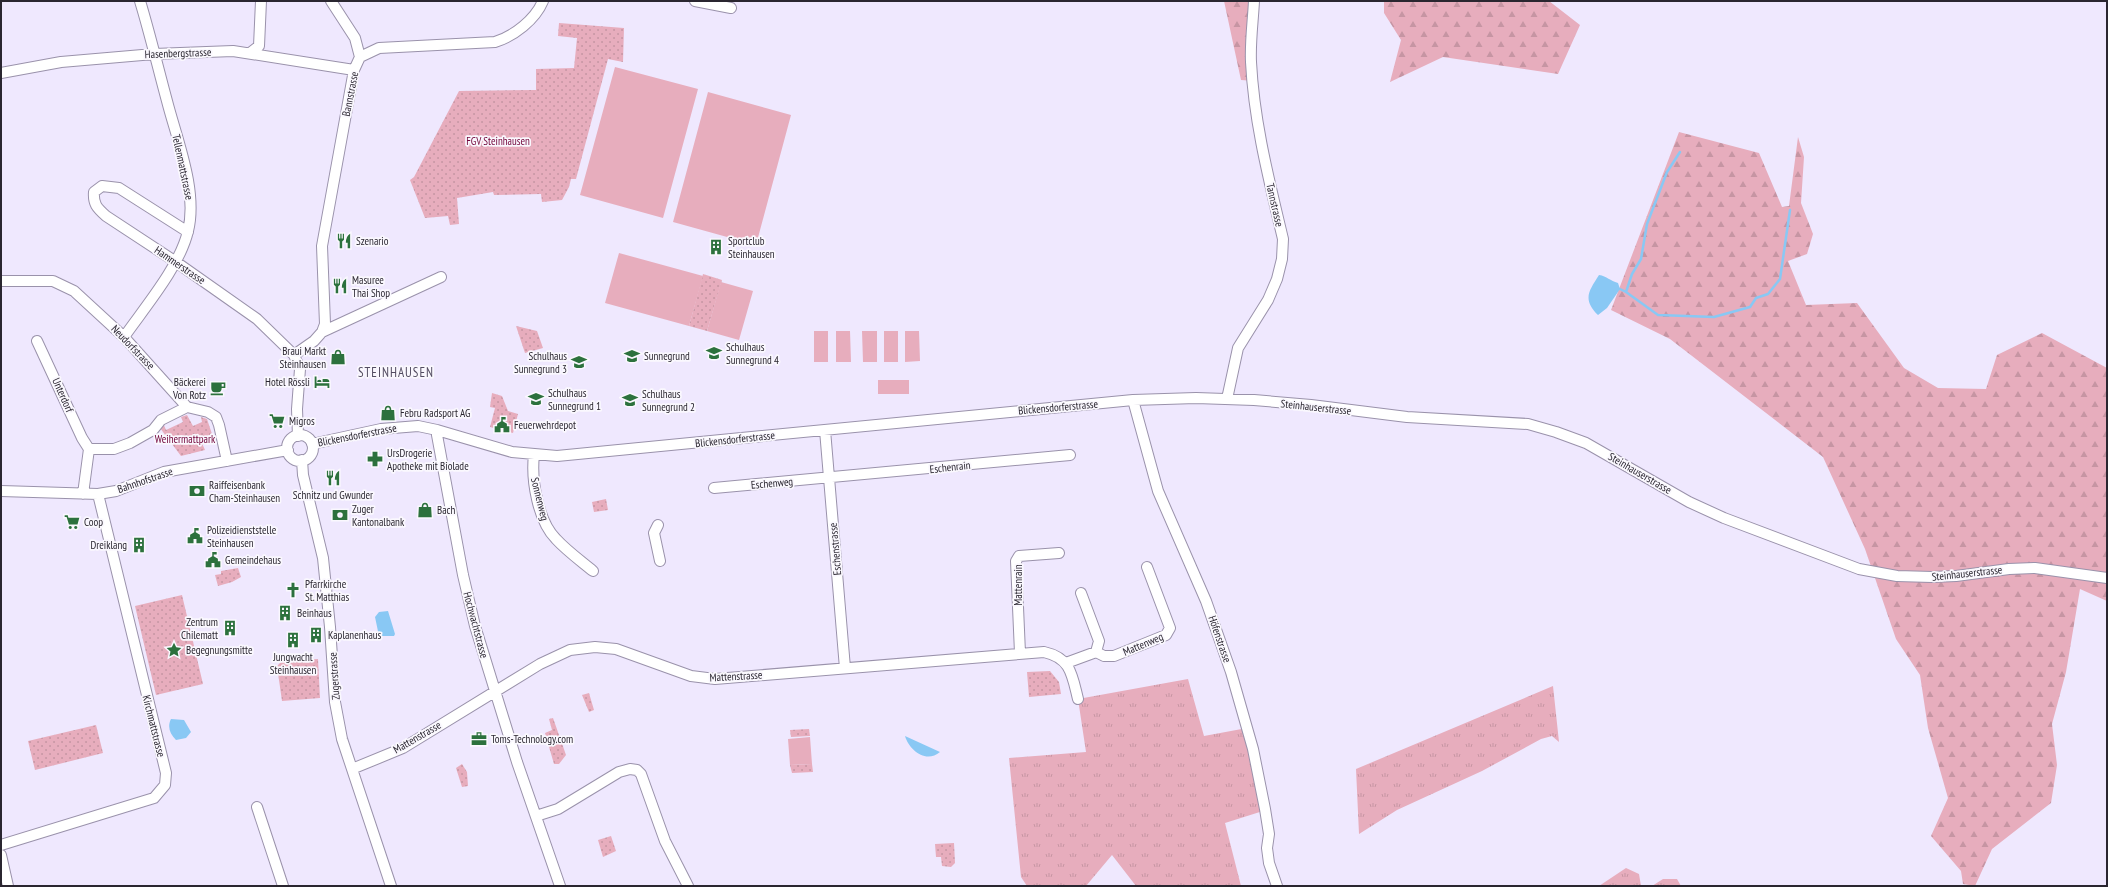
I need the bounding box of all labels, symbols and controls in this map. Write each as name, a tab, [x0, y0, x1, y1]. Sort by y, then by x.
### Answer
street label: Hasenbergstrasse	[144, 45, 212, 61]
street label: Bannstrasse	[339, 70, 361, 118]
street label: Tellenmattstrasse	[169, 133, 197, 201]
park label: FGV Steinhausen	[466, 134, 530, 148]
street label: Tannstrasse	[1263, 182, 1287, 229]
restaurant icon: Szenario	[335, 232, 353, 250]
place label: Szenario	[356, 234, 389, 248]
place label: Sportclub Steinhausen	[728, 234, 775, 261]
building icon: Sportclub Steinhausen	[707, 238, 725, 256]
street label: Hammerstrasse	[152, 243, 208, 287]
place label: Masuree Thai Shop	[352, 273, 390, 300]
restaurant icon: Masuree Thai Shop	[331, 277, 349, 295]
street label: Neudorfstrasse	[108, 322, 158, 373]
place label: Schulhaus Sunnegrund 4	[726, 340, 779, 367]
place label: Braui Markt Steinhausen	[279, 344, 326, 371]
school or university icon: Schulhaus Sunnegrund 4	[705, 344, 723, 362]
school or university icon: Sunnegrund	[623, 347, 641, 365]
shop icon: Braui Markt Steinhausen	[329, 348, 347, 366]
place label: Schulhaus Sunnegrund 3	[514, 349, 567, 376]
place label: Sunnegrund	[644, 349, 690, 363]
school or university icon: Schulhaus Sunnegrund 3	[570, 353, 588, 371]
district label: STEINHAUSEN	[358, 364, 434, 381]
hotel icon: Hotel Rössli	[313, 373, 331, 391]
place label: Bäckerei Von Rotz	[172, 375, 206, 402]
place label: Hotel Rössli	[265, 375, 310, 389]
street label: Unterdorf	[49, 376, 77, 416]
cafe icon: Bäckerei Von Rotz	[209, 379, 227, 397]
place label: Schulhaus Sunnegrund 1	[548, 386, 601, 413]
place label: Schulhaus Sunnegrund 2	[642, 387, 695, 414]
school or university icon: Schulhaus Sunnegrund 1	[527, 390, 545, 408]
school or university icon: Schulhaus Sunnegrund 2	[621, 391, 639, 409]
street label: Blickensdorferstrasse	[1017, 396, 1099, 417]
street label: Steinhauserstrasse	[1280, 396, 1352, 418]
shop icon: Febru Radsport AG	[379, 404, 397, 422]
place label: Febru Radsport AG	[400, 406, 470, 420]
supermarket icon: Migros	[268, 412, 286, 430]
place label: Migros	[289, 414, 315, 428]
public building icon: Feuerwehrdepot	[493, 416, 511, 434]
place label: Feuerwehrdepot	[514, 418, 576, 432]
street label: Blickensdorferstrasse	[316, 420, 398, 450]
street label: Blickensdorferstrasse	[694, 428, 776, 450]
park label: Weihermattpark	[155, 432, 216, 446]
place label: UrsDrogerie Apotheke mit Biolade	[387, 446, 469, 473]
street label: Steinhauserstrasse	[1606, 449, 1675, 497]
pharmacy icon: UrsDrogerie Apotheke mit Biolade	[366, 450, 384, 468]
street label: Eschenrain	[929, 458, 971, 476]
street label: Bahnhofstrasse	[115, 464, 175, 496]
restaurant icon: Schnitz und Gwunder	[324, 469, 342, 487]
street label: Eschenweg	[750, 474, 794, 492]
street label: Sonnenweg	[528, 476, 552, 522]
place label: Raiffeisenbank Cham-Steinhausen	[209, 478, 280, 505]
bank icon: Raiffeisenbank Cham-Steinhausen	[188, 482, 206, 500]
place label: Schnitz und Gwunder	[293, 488, 373, 502]
shop icon: Bach	[416, 501, 434, 519]
place label: Zuger Kantonalbank	[352, 502, 405, 529]
place label: Bach	[437, 503, 455, 517]
bank icon: Zuger Kantonalbank	[331, 506, 349, 524]
supermarket icon: Coop	[63, 513, 81, 531]
place label: Coop	[84, 515, 103, 529]
street label: Eschenstrasse	[826, 522, 844, 576]
place label: Polizeidienststelle Steinhausen	[207, 523, 277, 550]
public building icon: Polizeidienststelle Steinhausen	[186, 527, 204, 545]
building icon: Dreiklang	[130, 536, 148, 554]
place label: Dreiklang	[90, 538, 127, 552]
public building icon: Gemeindehaus	[204, 551, 222, 569]
place label: Gemeindehaus	[225, 553, 281, 567]
street label: Steinhauserstrasse	[1931, 562, 2003, 584]
street label: Mattenrain	[1011, 564, 1025, 606]
place label: Pfarrkirche St. Matthias	[305, 577, 349, 604]
church icon: Pfarrkirche St. Matthias	[284, 581, 302, 599]
street label: Hochwachtstrasse	[460, 590, 492, 660]
building icon: Beinhaus	[276, 604, 294, 622]
place label: Beinhaus	[297, 606, 332, 620]
street label: Höfenstrasse	[1205, 614, 1235, 665]
place label: Zentrum Chilematt	[181, 615, 218, 642]
building icon: Zentrum Chilematt	[221, 619, 239, 637]
building icon: Kaplanenhaus	[307, 626, 325, 644]
place label: Kaplanenhaus	[328, 628, 382, 642]
street label: Mattenweg	[1121, 629, 1165, 659]
building icon: Jungwacht Steinhausen	[284, 631, 302, 649]
place icon: Begegnungsmitte	[165, 641, 183, 659]
place label: Begegnungsmitte	[186, 643, 253, 657]
place label: Jungwacht Steinhausen	[270, 650, 316, 677]
street label: Zugerstrasse	[325, 651, 343, 700]
street label: Mattenstrasse	[709, 668, 763, 684]
street label: Kirchmattstrasse	[140, 694, 169, 759]
street label: Mattenstrasse	[391, 717, 444, 756]
office icon: Toms-Technology.com	[470, 730, 488, 748]
place label: Toms-Technology.com	[491, 732, 573, 746]

